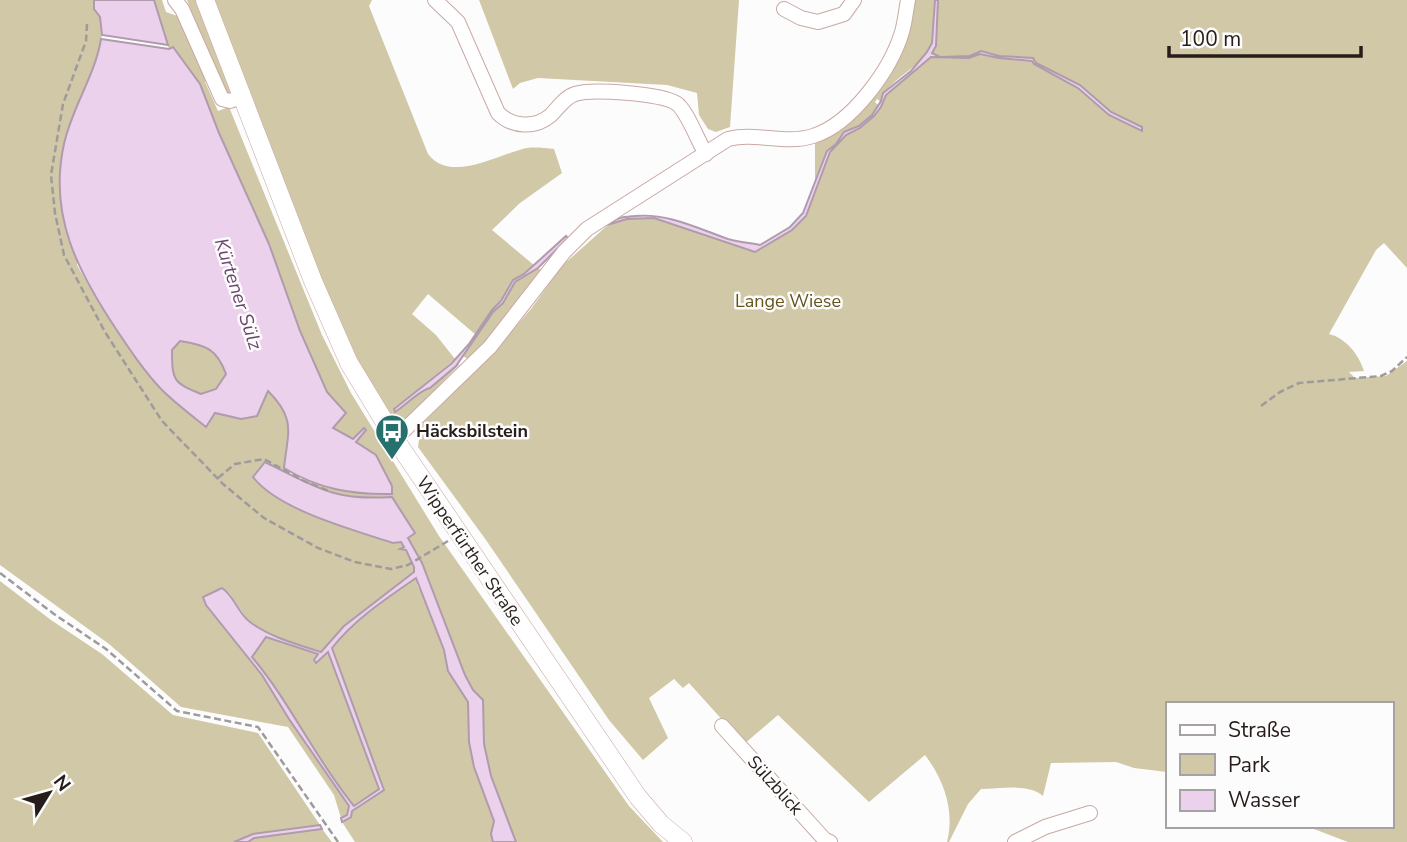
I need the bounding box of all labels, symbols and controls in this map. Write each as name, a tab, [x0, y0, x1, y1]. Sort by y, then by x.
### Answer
scale bar	[1169, 14, 1362, 58]
text: 100 m	[1180, 25, 1241, 53]
water label: Kürtener Sülz	[208, 235, 268, 353]
park label: Lange Wiese	[735, 289, 841, 313]
bus stop icon: Häcksbilstein	[373, 412, 411, 461]
place label: Häcksbilstein	[416, 419, 528, 443]
street label: Wipperfürther Straße	[411, 472, 529, 630]
legend	[1166, 702, 1393, 828]
text: Straße	[1228, 716, 1291, 744]
street label: Sülzblick	[742, 750, 809, 821]
text: Park	[1228, 751, 1270, 779]
north arrow	[14, 758, 84, 828]
text: N	[47, 770, 76, 797]
text: Wasser	[1228, 786, 1300, 814]

